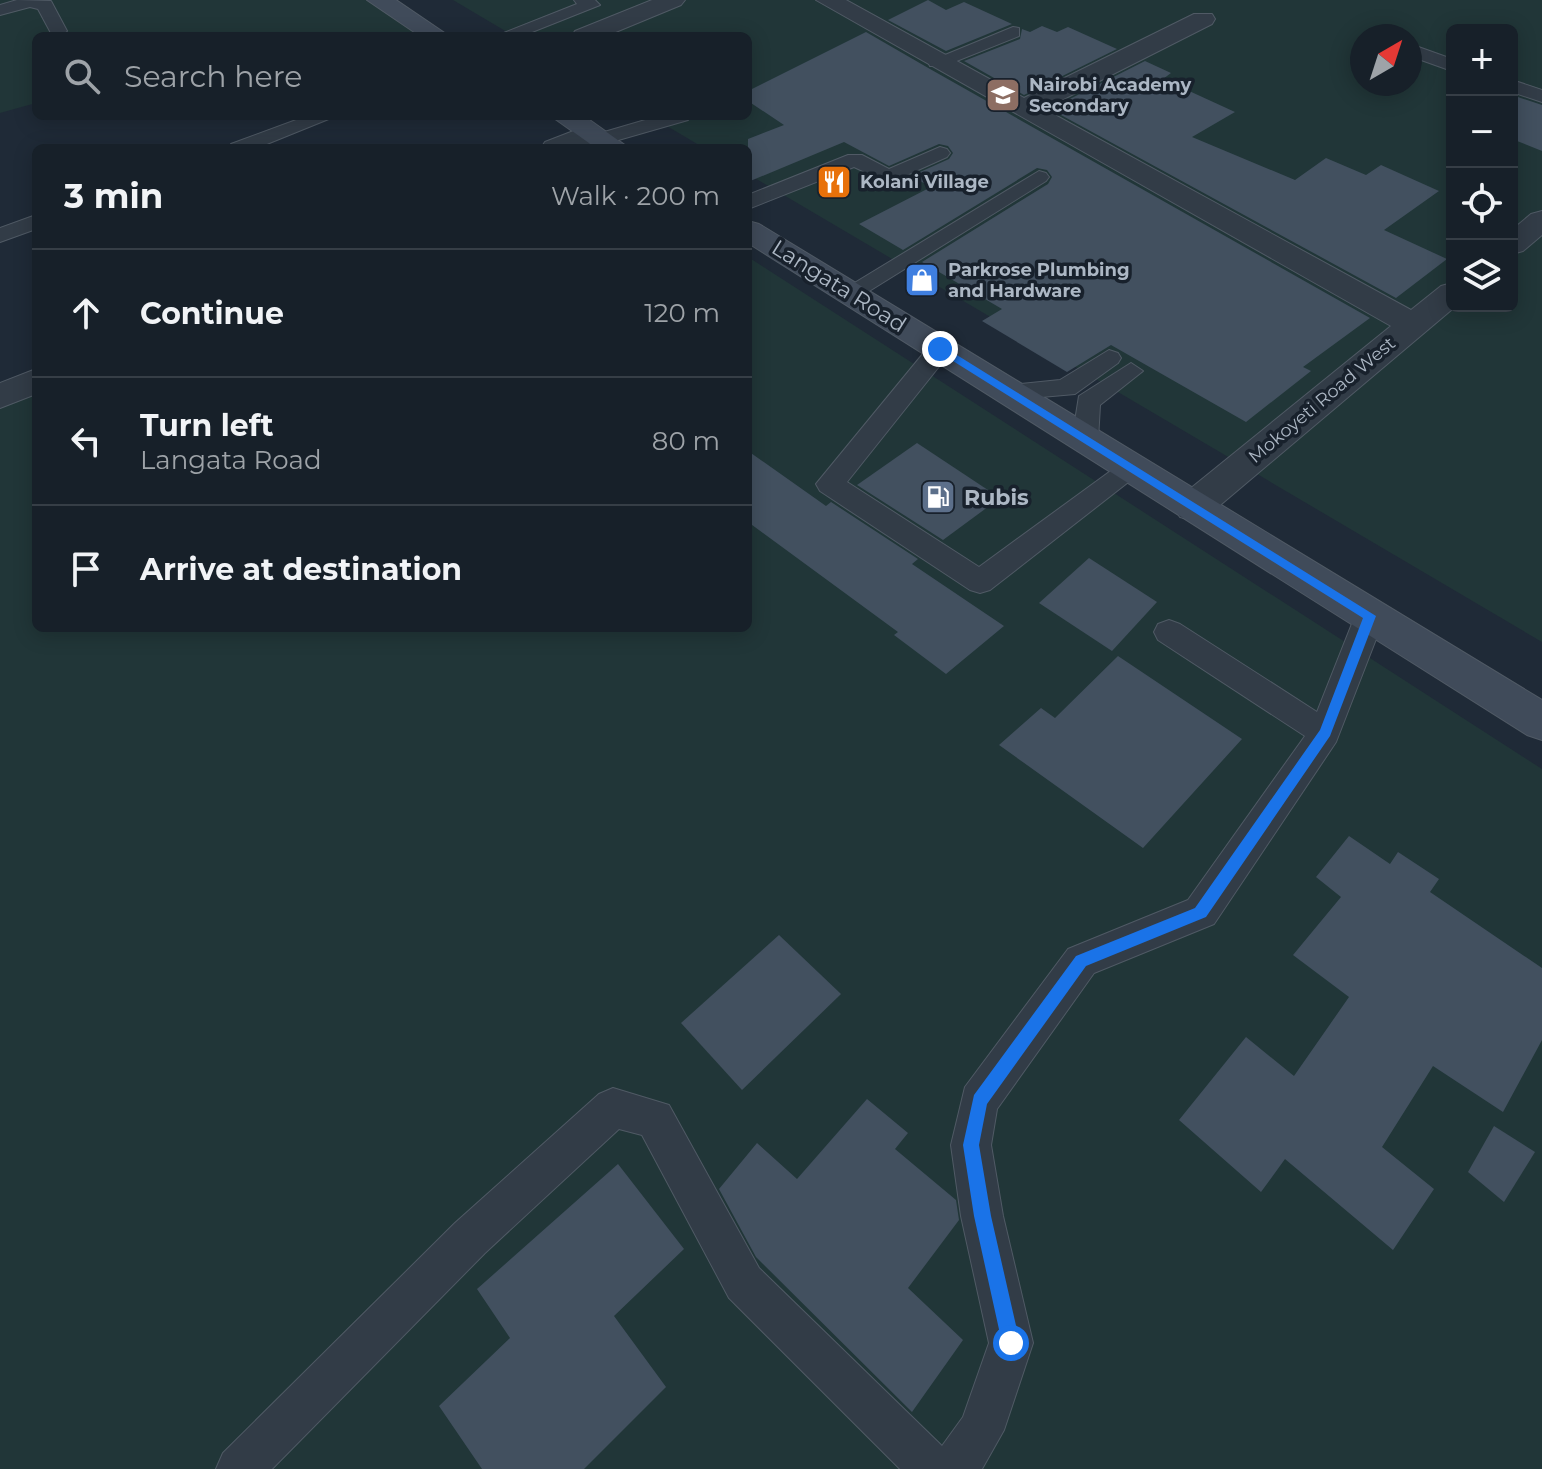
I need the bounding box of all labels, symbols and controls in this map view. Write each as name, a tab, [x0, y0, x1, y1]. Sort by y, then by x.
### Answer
north arrow	[1350, 24, 1422, 96]
map controls	[1446, 24, 1518, 312]
button: +	[1446, 24, 1518, 96]
search box	[32, 32, 752, 120]
icon: search	[60, 54, 104, 98]
text: Search here	[124, 58, 302, 95]
place label: Nairobi Academy Secondary	[1029, 74, 1191, 117]
school or university icon: Nairobi Academy Secondary	[984, 76, 1022, 114]
button: −	[1446, 96, 1518, 168]
restaurant icon: Kolani Village	[815, 163, 853, 201]
button: locate	[1446, 168, 1518, 240]
place label: Kolani Village	[860, 171, 989, 193]
text: 3 min	[64, 175, 163, 217]
text: Walk · 200 m	[551, 180, 720, 212]
street label: Langata Road	[767, 234, 911, 338]
button: layers	[1446, 240, 1518, 312]
place label: Parkrose Plumbing and Hardware	[948, 259, 1130, 302]
shop icon: Parkrose Plumbing and Hardware	[903, 261, 941, 299]
icon: ahead	[64, 291, 108, 335]
text: Continue	[140, 295, 284, 332]
text: 120 m	[644, 297, 720, 329]
route end	[922, 331, 958, 367]
street label: Mokoyeti Road West	[1244, 332, 1400, 468]
text: Turn left	[140, 407, 273, 444]
icon: left	[64, 419, 108, 463]
text: 80 m	[652, 425, 720, 457]
text: Langata Road	[140, 444, 322, 476]
fuel station icon: Rubis	[919, 478, 957, 516]
place label: Rubis	[964, 484, 1029, 511]
icon: arrive	[64, 547, 108, 591]
text: Arrive at destination	[140, 551, 462, 588]
route start	[993, 1325, 1029, 1361]

